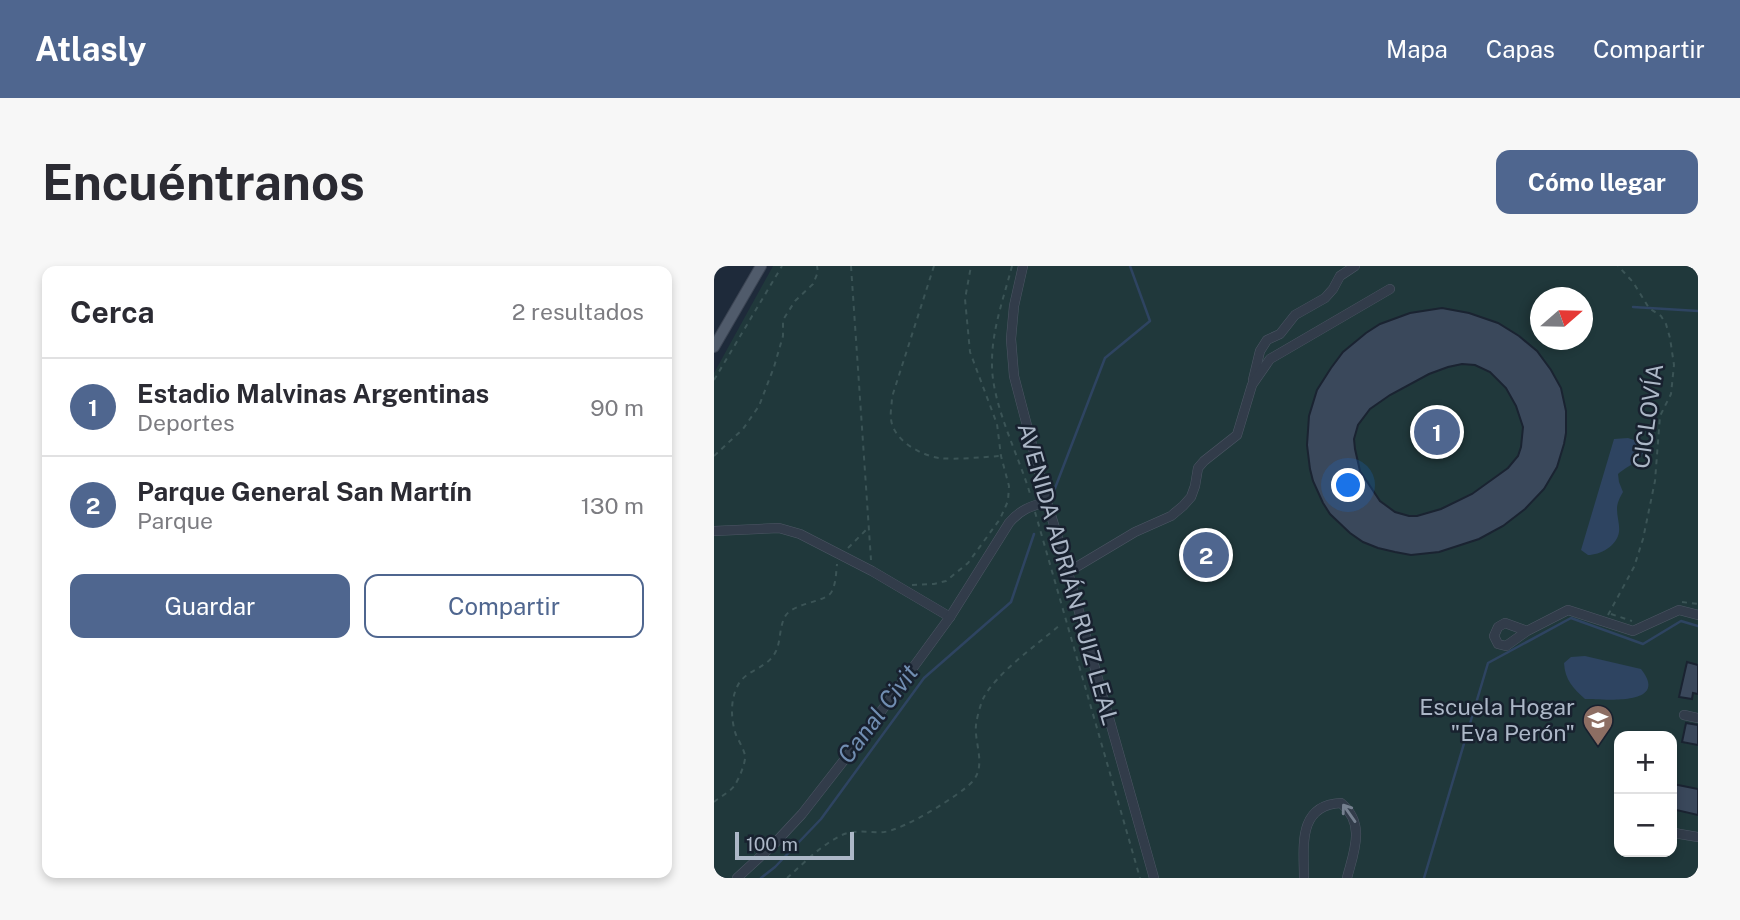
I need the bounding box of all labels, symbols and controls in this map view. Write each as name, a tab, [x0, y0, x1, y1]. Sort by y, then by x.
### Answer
text: Atlasly	[35, 30, 146, 68]
text: Mapa	[1386, 35, 1448, 63]
text: Capas	[1486, 35, 1555, 63]
text: Compartir	[1593, 35, 1705, 63]
button: Cómo llegar	[1496, 150, 1698, 214]
text: Encuéntranos	[42, 153, 365, 211]
north arrow	[1530, 287, 1593, 350]
text: Cerca	[70, 294, 155, 330]
text: 2 resultados	[512, 298, 644, 325]
street label: CICLOVÍA	[1627, 362, 1668, 470]
text: Estadio Malvinas Argentinas	[137, 378, 489, 409]
text: 1	[88, 394, 98, 421]
text: 90 m	[590, 394, 644, 421]
pin: 1	[1414, 406, 1460, 458]
text: Deportes	[137, 409, 235, 436]
street label: AVENIDA ADRIÁN RUIZ LEAL	[1012, 420, 1125, 728]
your location	[1331, 468, 1365, 502]
text: Parque General San Martín	[137, 476, 472, 507]
text: 2	[86, 492, 100, 519]
text: 130 m	[581, 492, 644, 519]
text: Parque	[137, 507, 213, 534]
pin: 2	[1183, 529, 1229, 581]
button: Guardar	[70, 574, 350, 638]
button: Compartir	[364, 574, 644, 638]
water label: Canal Civit	[831, 659, 923, 768]
place label: Escuela Hogar "Eva Perón"	[1419, 693, 1575, 746]
school or university icon: Escuela Hogar "Eva Perón"	[1581, 703, 1615, 747]
map controls	[1614, 731, 1677, 857]
button: +	[1614, 731, 1677, 794]
button: −	[1614, 794, 1677, 857]
one-way arrow	[1341, 804, 1356, 824]
scale bar	[735, 829, 854, 861]
text: 100 m	[746, 833, 798, 855]

